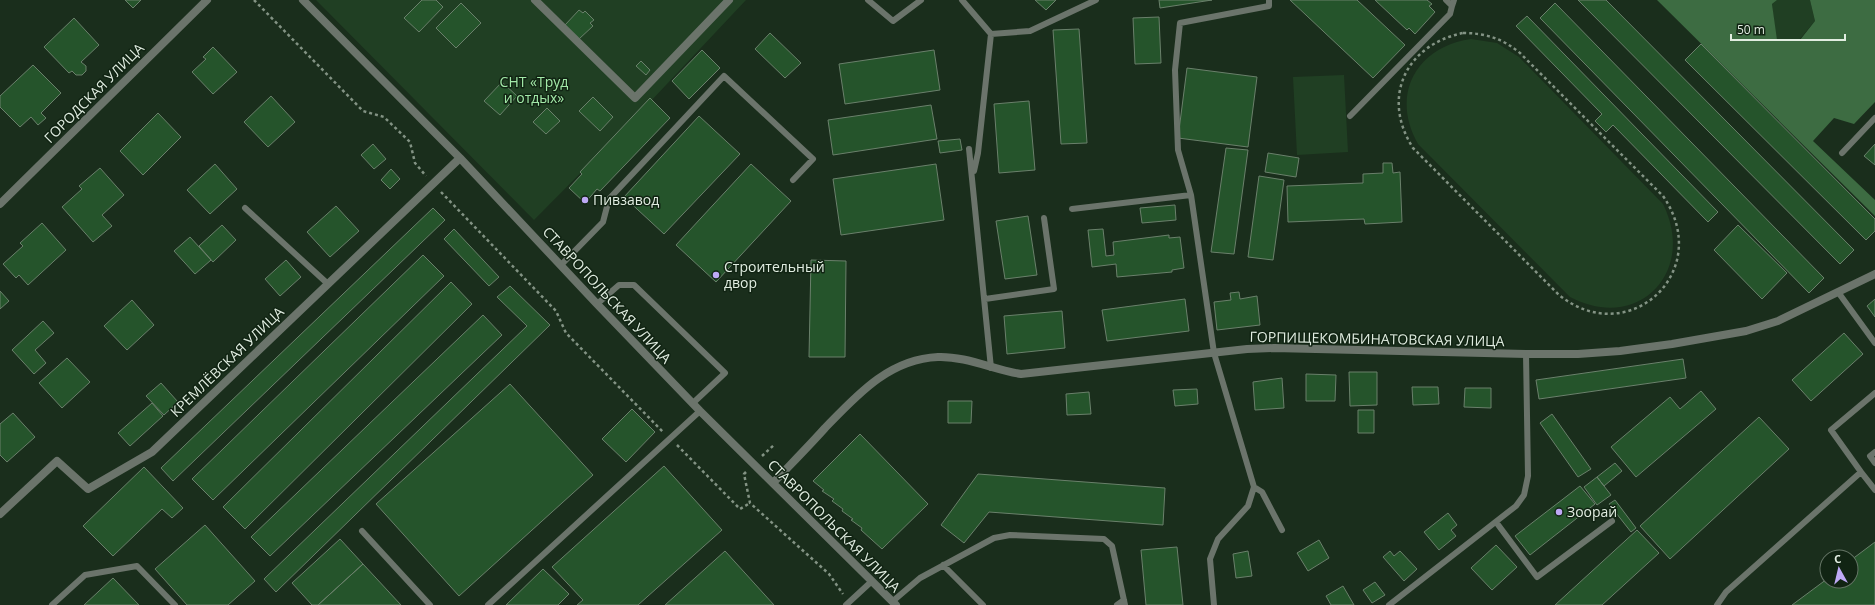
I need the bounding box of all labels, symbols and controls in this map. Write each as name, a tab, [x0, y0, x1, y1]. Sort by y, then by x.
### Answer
scale bar	[1731, 16, 1845, 42]
text: 50 m	[1737, 21, 1765, 38]
street label: ГОРОДСКАЯ УЛИЦА	[40, 38, 148, 147]
park label: СНТ «Труд и отдых»	[500, 72, 568, 107]
place label: Пивзавод	[593, 190, 659, 209]
marker: Пивзавод	[580, 195, 590, 205]
street label: СТАВРОПОЛЬСКАЯ УЛИЦА	[539, 222, 676, 367]
place label: Строительный двор	[724, 257, 825, 292]
marker: Строительный двор	[711, 270, 721, 280]
street label: КРЕМЛЁВСКАЯ УЛИЦА	[166, 302, 288, 421]
street label: ГОРПИЩЕКОМБИНАТОВСКАЯ УЛИЦА	[1249, 327, 1505, 350]
street label: СТАВРОПОЛЬСКАЯ УЛИЦА	[764, 455, 905, 596]
place label: Зоорай	[1567, 502, 1617, 521]
marker: Зоорай	[1554, 507, 1564, 517]
north arrow	[1819, 549, 1859, 589]
text: С	[1833, 551, 1842, 567]

